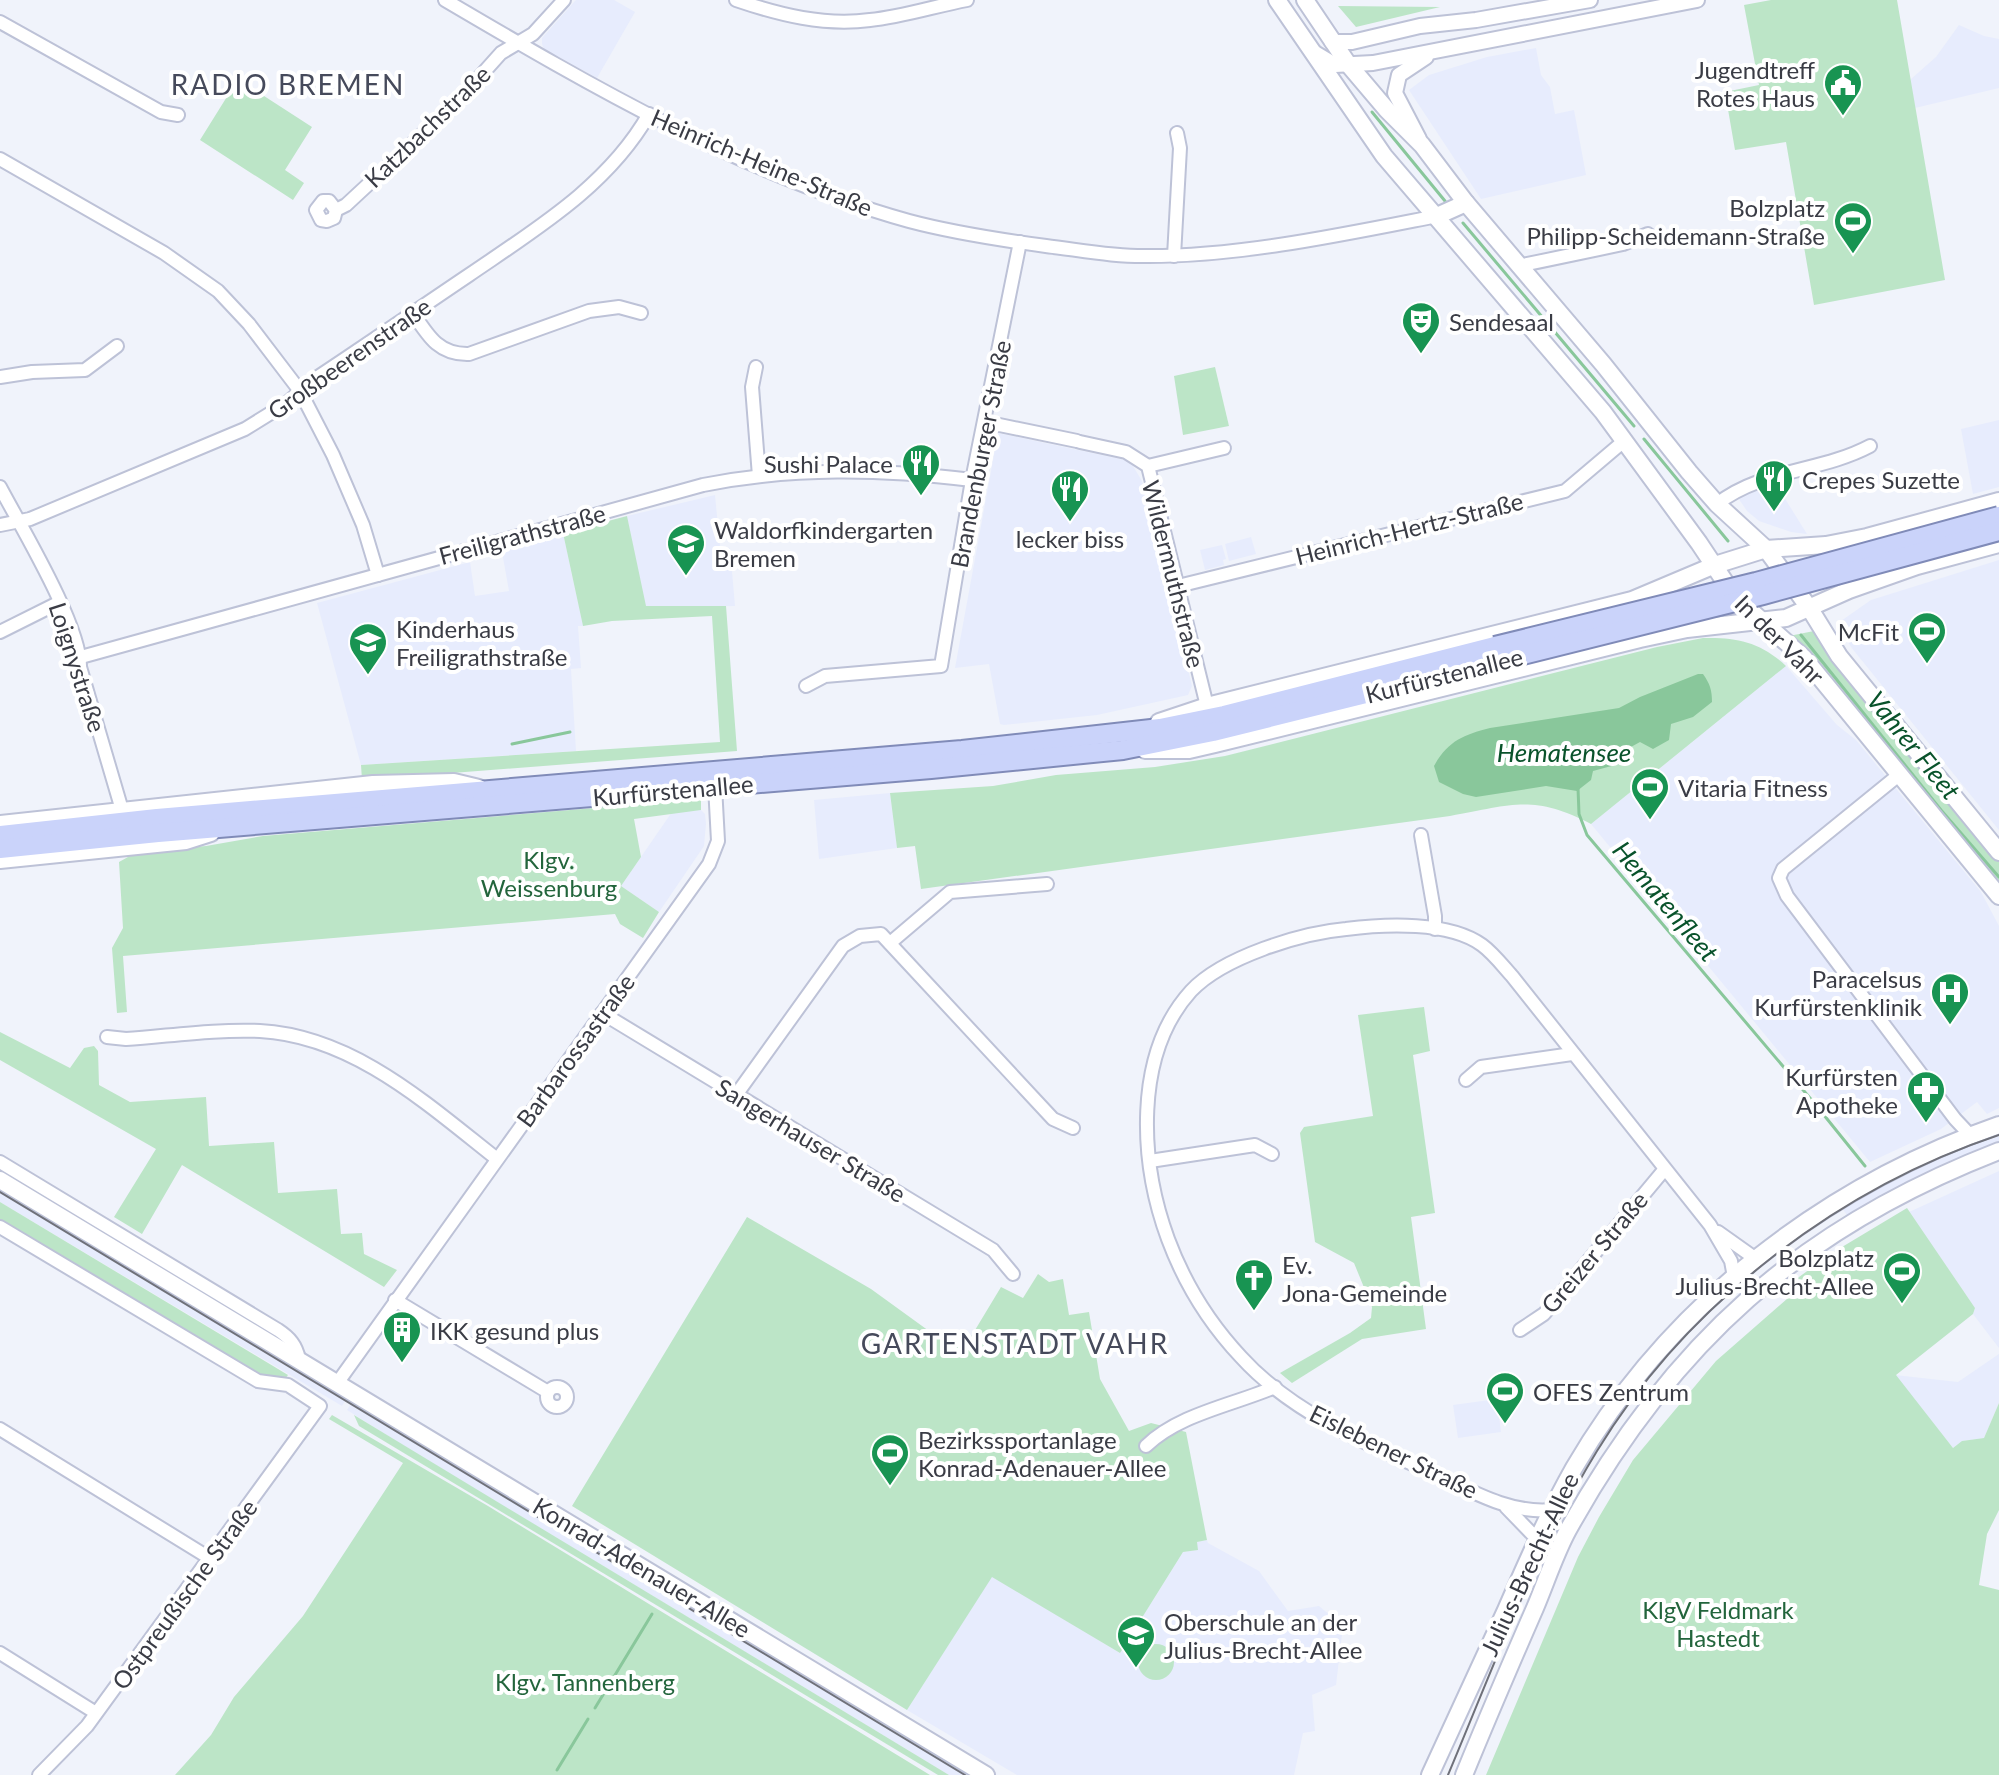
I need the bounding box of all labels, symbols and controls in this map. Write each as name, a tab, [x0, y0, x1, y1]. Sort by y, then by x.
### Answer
place label: Jugendtreff Rotes Haus	[1695, 55, 1815, 112]
street label: Katzbachstraße	[358, 59, 496, 193]
public building icon: Jugendtreff Rotes Haus	[1822, 62, 1864, 117]
district label: RADIO BREMEN	[171, 67, 405, 101]
street label: Heinrich-Heine-Straße	[647, 102, 877, 222]
place label: Bolzplatz Philipp-Scheidemann-Straße	[1526, 193, 1825, 250]
sports icon: Bolzplatz Philipp-Scheidemann-Straße	[1832, 200, 1874, 255]
street label: Großbeerenstraße	[262, 291, 436, 425]
theatre icon: Sendesaal	[1400, 300, 1442, 355]
place label: Sendesaal	[1449, 307, 1554, 336]
street label: Brandenburger Straße	[944, 338, 1016, 570]
restaurant icon: Sushi Palace	[900, 442, 942, 497]
place label: Sushi Palace	[764, 449, 893, 478]
restaurant icon: Crepes Suzette	[1753, 458, 1795, 513]
place label: Crepes Suzette	[1802, 465, 1960, 494]
restaurant icon: lecker biss	[1049, 468, 1091, 523]
street label: Wildermuthstraße	[1137, 477, 1211, 671]
street label: Heinrich-Hertz-Straße	[1292, 486, 1526, 570]
street label: Freiligrathstraße	[435, 498, 609, 570]
place label: Waldorfkindergarten Bremen	[714, 515, 933, 572]
school or university icon: Waldorfkindergarten Bremen	[665, 522, 707, 577]
place label: lecker biss	[1016, 524, 1124, 553]
street label: In der Vahr	[1729, 588, 1831, 690]
street label: Loignystraße	[43, 599, 113, 735]
sports icon: McFit	[1906, 610, 1948, 665]
place label: Kinderhaus Freiligrathstraße	[396, 614, 568, 671]
place label: McFit	[1838, 617, 1899, 646]
school or university icon: Kinderhaus Freiligrathstraße	[347, 621, 389, 676]
street label: Kurfürstenallee	[1362, 641, 1526, 709]
water label: Vahrer Fleet	[1861, 684, 1967, 806]
water label: Hematensee	[1497, 736, 1631, 768]
sports icon: Vitaria Fitness	[1629, 766, 1671, 821]
street label: Kurfürstenallee	[591, 769, 755, 811]
place label: Vitaria Fitness	[1678, 773, 1828, 802]
water label: Hematenfleet	[1606, 834, 1726, 968]
park label: Klgv. Weissenburg	[481, 845, 617, 902]
place label: Paracelsus Kurfürstenklinik	[1754, 964, 1923, 1021]
street label: Barbarossastraße	[510, 968, 640, 1132]
hospital icon: Paracelsus Kurfürstenklinik	[1929, 971, 1971, 1026]
place label: Kurfürsten Apotheke	[1785, 1062, 1898, 1119]
pharmacy icon: Kurfürsten Apotheke	[1905, 1069, 1947, 1124]
street label: Sangerhauser Straße	[711, 1072, 911, 1208]
street label: Greizer Straße	[1535, 1185, 1653, 1319]
place label: Bolzplatz Julius-Brecht-Allee	[1675, 1243, 1874, 1300]
place label: Ev. Jona-Gemeinde	[1282, 1250, 1447, 1307]
sports icon: Bolzplatz Julius-Brecht-Allee	[1881, 1250, 1923, 1305]
church icon: Ev. Jona-Gemeinde	[1233, 1257, 1275, 1312]
building icon: IKK gesund plus	[381, 1309, 423, 1364]
place label: IKK gesund plus	[430, 1316, 599, 1345]
district label: GARTENSTADT VAHR	[861, 1326, 1169, 1360]
sports icon: OFES Zentrum	[1484, 1370, 1526, 1425]
place label: OFES Zentrum	[1533, 1377, 1689, 1406]
street label: Eislebener Straße	[1305, 1398, 1483, 1504]
place label: Bezirkssportanlage Konrad-Adenauer-Allee	[918, 1425, 1166, 1482]
sports icon: Bezirkssportanlage Konrad-Adenauer-Allee	[869, 1432, 911, 1487]
street label: Julius-Brecht-Allee	[1474, 1468, 1584, 1660]
street label: Konrad-Adenauer-Allee	[528, 1491, 756, 1643]
street label: Ostpreußische Straße	[105, 1493, 263, 1695]
park label: KlgV Feldmark Hastedt	[1642, 1595, 1795, 1652]
place label: Oberschule an der Julius-Brecht-Allee	[1164, 1607, 1363, 1664]
school or university icon: Oberschule an der Julius-Brecht-Allee	[1115, 1614, 1157, 1669]
park label: Klgv. Tannenberg	[495, 1667, 675, 1696]

